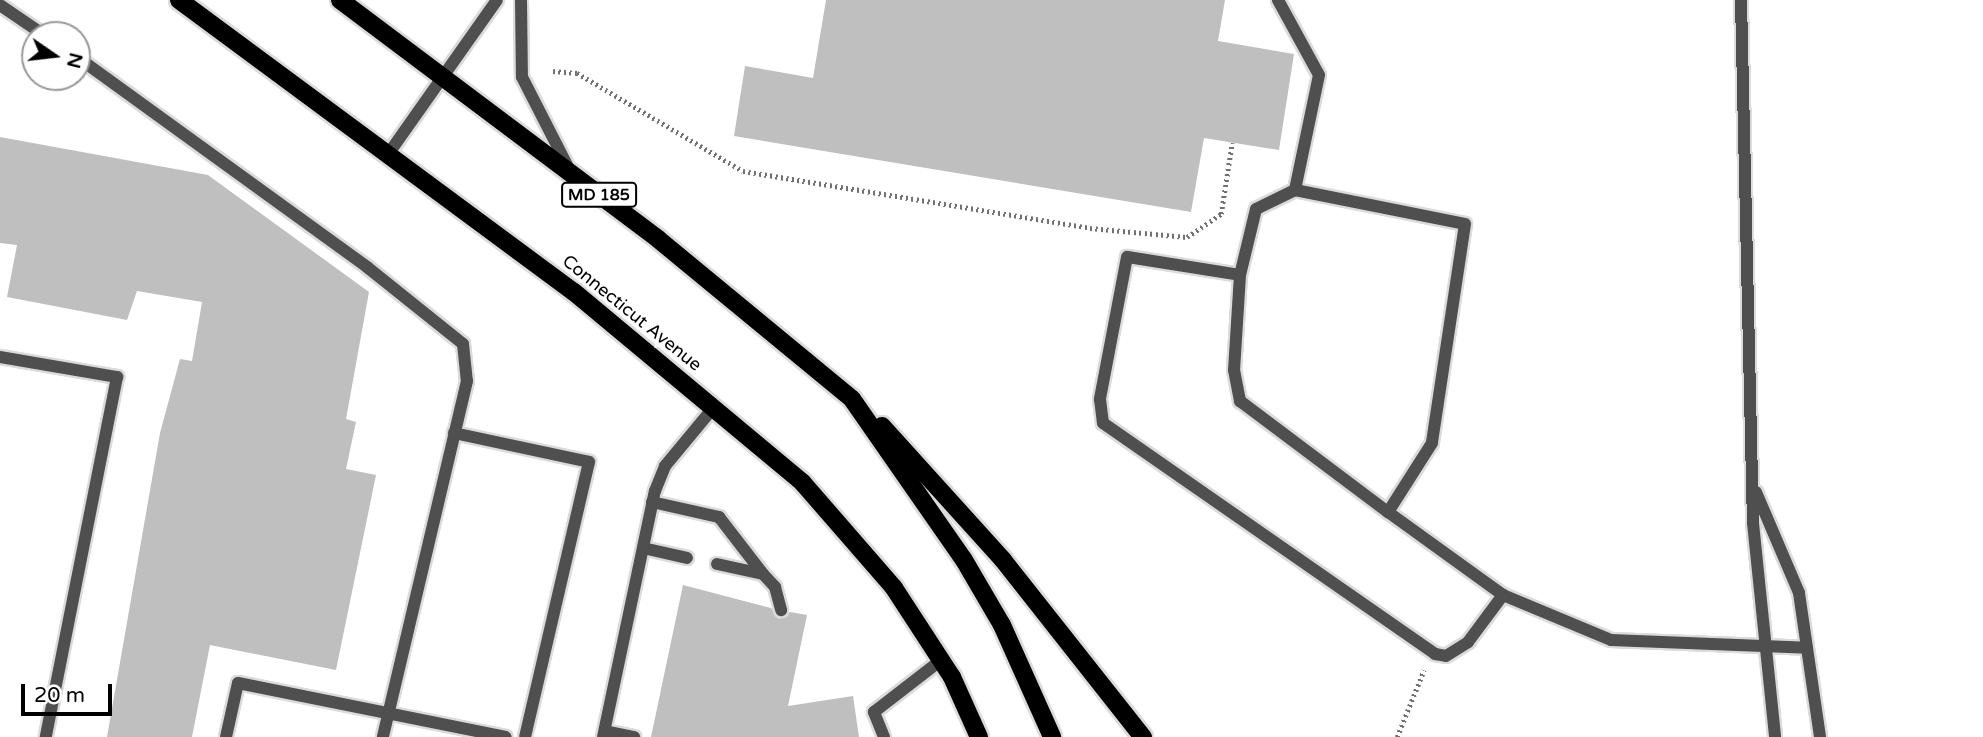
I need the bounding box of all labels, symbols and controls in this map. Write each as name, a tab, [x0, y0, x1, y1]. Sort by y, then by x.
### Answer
north arrow	[21, 21, 91, 91]
text: N	[62, 51, 87, 71]
road number: MD 185	[560, 182, 638, 208]
street label: Connecticut Avenue	[558, 250, 706, 376]
scale bar	[24, 670, 116, 714]
text: 20 m	[34, 683, 85, 708]

